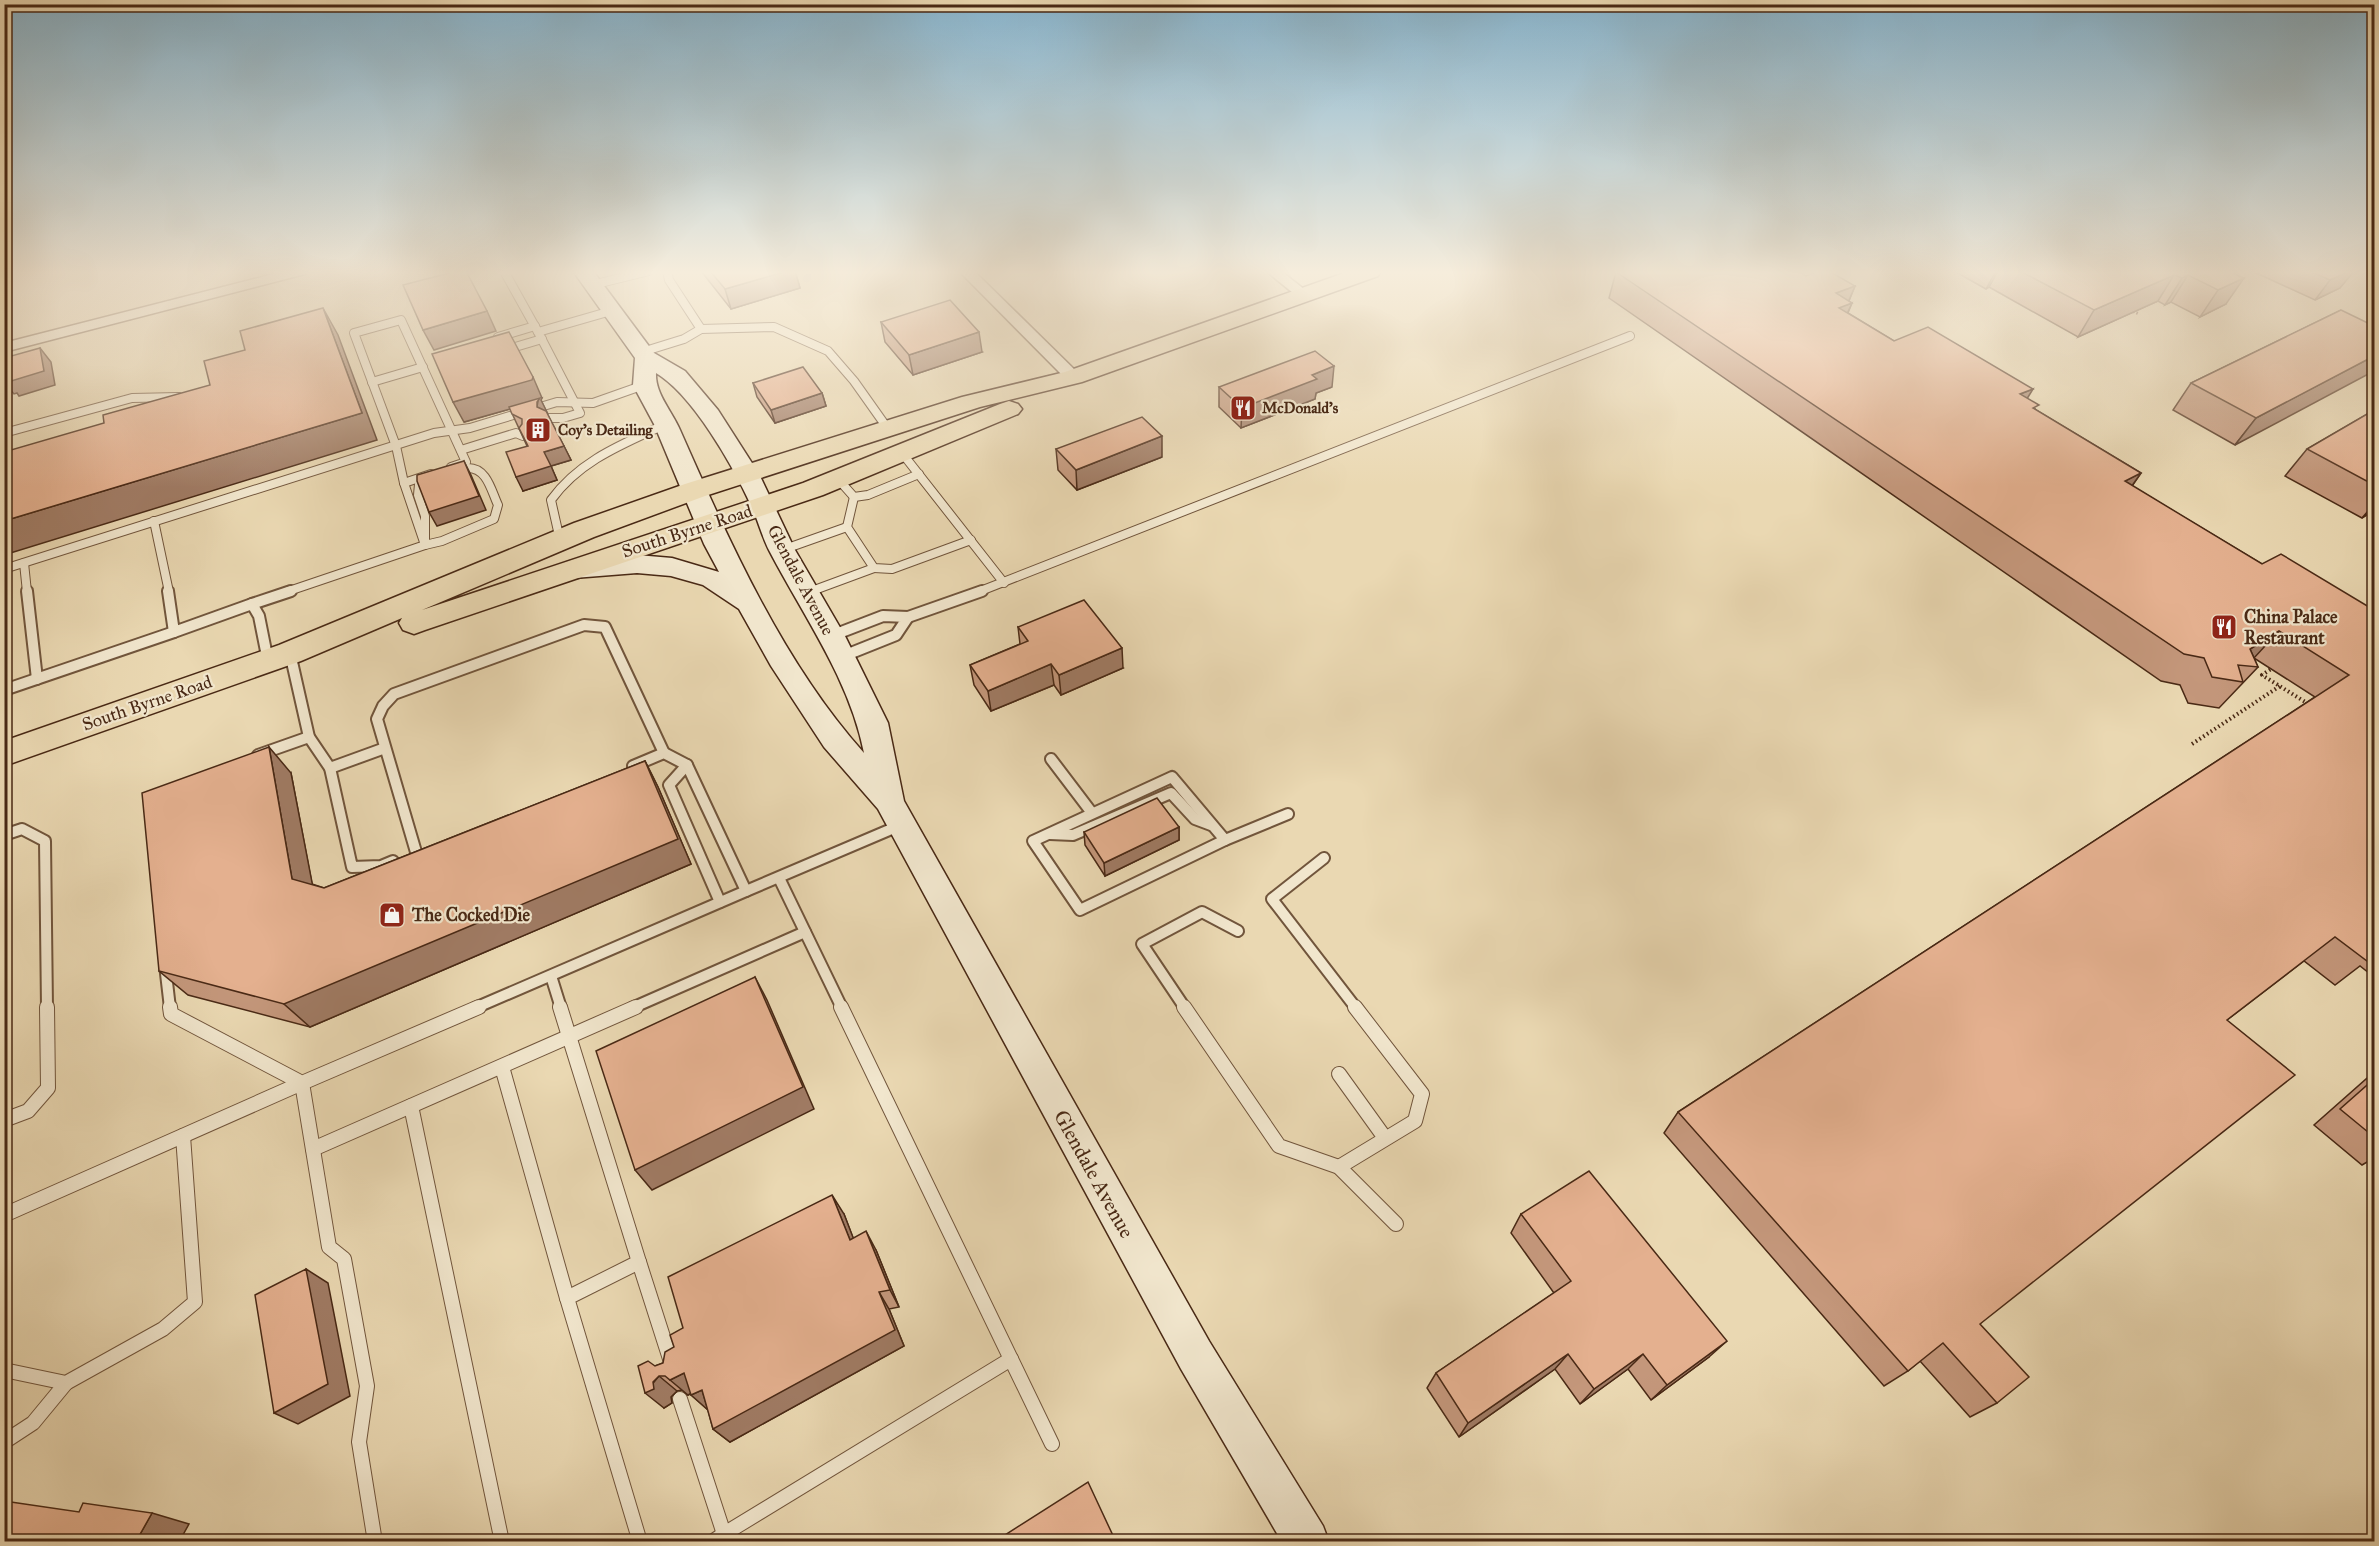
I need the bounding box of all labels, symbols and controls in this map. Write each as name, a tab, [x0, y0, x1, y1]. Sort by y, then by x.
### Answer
restaurant icon: McDonald's	[1228, 393, 1258, 423]
place label: McDonald's	[1262, 399, 1339, 417]
building icon: Coy's Detailing	[523, 415, 553, 445]
place label: Coy's Detailing	[558, 421, 654, 440]
street label: South Byrne Road	[619, 500, 755, 562]
street label: Glendale Avenue	[763, 521, 839, 639]
place label: China Palace Restaurant	[2244, 606, 2338, 649]
restaurant icon: China Palace Restaurant	[2209, 612, 2239, 642]
street label: South Byrne Road	[79, 670, 215, 736]
shop icon: The Cocked Die	[377, 900, 407, 930]
place label: The Cocked Die	[411, 904, 530, 926]
street label: Glendale Avenue	[1048, 1105, 1140, 1243]

